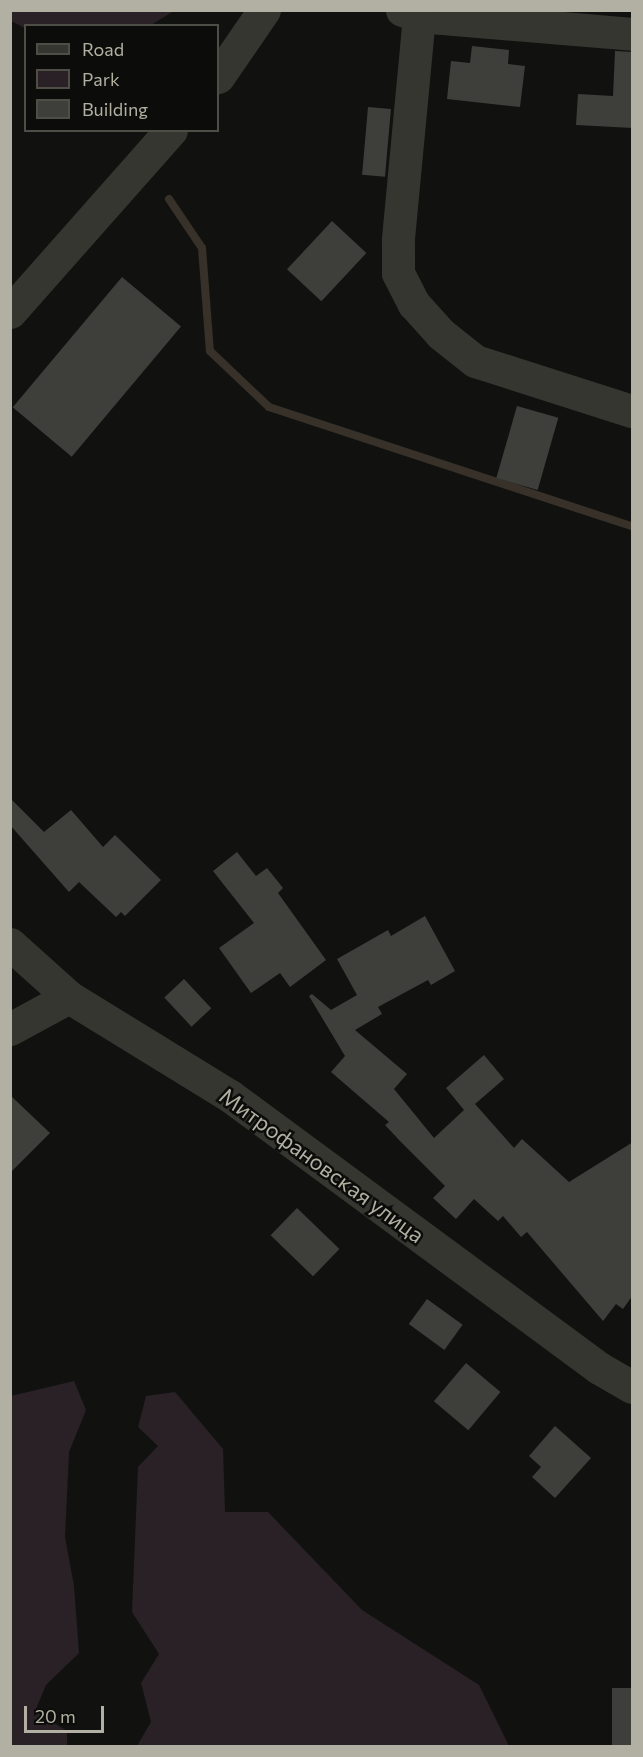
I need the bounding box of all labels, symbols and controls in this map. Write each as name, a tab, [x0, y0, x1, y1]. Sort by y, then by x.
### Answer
legend	[24, 24, 219, 132]
text: Road	[82, 38, 124, 60]
text: Park	[82, 68, 120, 90]
text: Building	[82, 98, 148, 120]
street label: Митрофановская улица	[215, 1082, 429, 1248]
scale bar	[27, 1694, 106, 1732]
text: 20 m	[35, 1705, 76, 1727]

